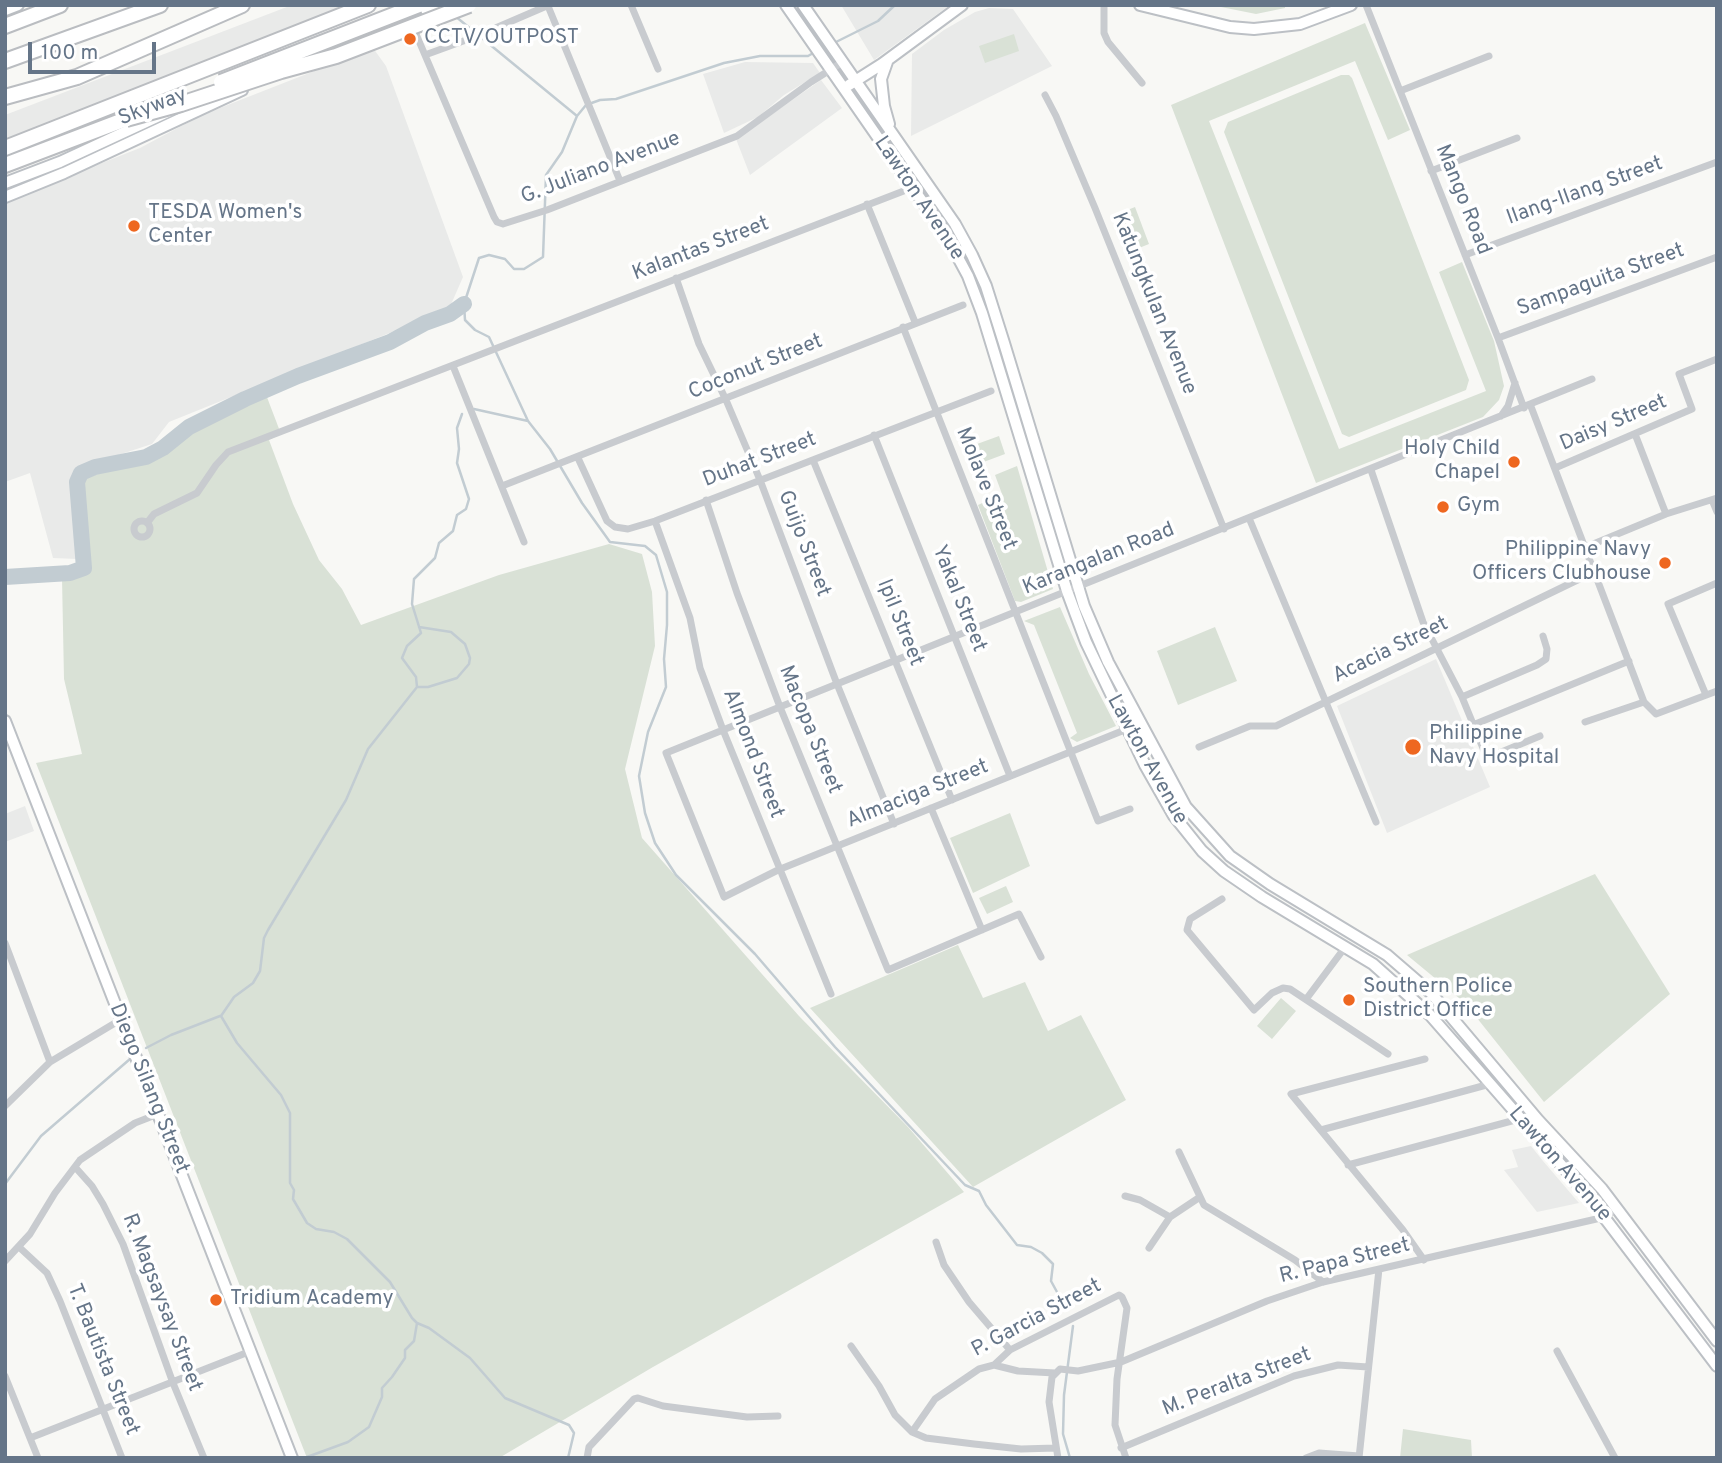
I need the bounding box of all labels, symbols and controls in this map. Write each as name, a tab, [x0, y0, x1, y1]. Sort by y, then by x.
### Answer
place label: CCTV/OUTPOST	[424, 26, 579, 52]
scale bar	[32, 28, 159, 72]
marker: CCTV/OUTPOST	[402, 31, 418, 47]
text: 100 m	[41, 40, 98, 67]
street label: Skyway	[115, 83, 191, 133]
street label: G. Juliano Avenue	[518, 127, 684, 211]
street label: Lawton Avenue	[867, 132, 969, 266]
street label: Mango Road	[1428, 141, 1496, 259]
street label: Ilang-Ilang Street	[1503, 152, 1667, 232]
place label: TESDA Women's Center	[148, 201, 302, 251]
street label: Katungkulan Avenue	[1105, 209, 1201, 399]
street label: Kalantas Street	[629, 212, 773, 288]
marker: TESDA Women's Center	[126, 218, 142, 234]
street label: Sampaguita Street	[1514, 239, 1688, 323]
street label: Coconut Street	[685, 330, 827, 406]
street label: Daisy Street	[1557, 390, 1671, 458]
street label: Molave Street	[949, 424, 1021, 554]
street label: Duhat Street	[700, 428, 820, 494]
place label: Holy Child Chapel	[1404, 437, 1500, 487]
marker: Holy Child Chapel	[1506, 454, 1522, 470]
street label: Guijo Street	[771, 487, 835, 601]
place label: Gym	[1457, 494, 1500, 520]
marker: Gym	[1435, 499, 1451, 515]
street label: Karangalan Road	[1020, 518, 1178, 602]
place label: Philippine Navy Officers Clubhouse	[1472, 538, 1651, 588]
street label: Yakal Street	[925, 542, 991, 656]
marker: Philippine Navy Officers Clubhouse	[1657, 555, 1673, 571]
street label: Ipil Street	[870, 576, 928, 670]
street label: Acacia Street	[1329, 612, 1453, 690]
street label: Macopa Street	[772, 662, 846, 798]
street label: Almond Street	[716, 686, 788, 822]
street label: Lawton Avenue	[1100, 691, 1192, 829]
place label: Philippine Navy Hospital	[1429, 722, 1559, 772]
marker: Philippine Navy Hospital	[1403, 737, 1423, 757]
street label: Almaciga Street	[843, 755, 993, 835]
place label: Southern Police District Office	[1363, 975, 1513, 1025]
marker: Southern Police District Office	[1341, 992, 1357, 1008]
street label: Diego Silang Street	[102, 1000, 194, 1178]
street label: Lawton Avenue	[1502, 1102, 1616, 1228]
street label: R. Magsaysay Street	[115, 1210, 207, 1396]
street label: R. Papa Street	[1277, 1234, 1413, 1290]
street label: P. Garcia Street	[968, 1274, 1106, 1364]
street label: T. Bautista Street	[60, 1281, 144, 1439]
place label: Tridium Academy	[230, 1287, 393, 1313]
marker: Tridium Academy	[208, 1292, 224, 1308]
street label: M. Peralta Street	[1159, 1343, 1315, 1423]

